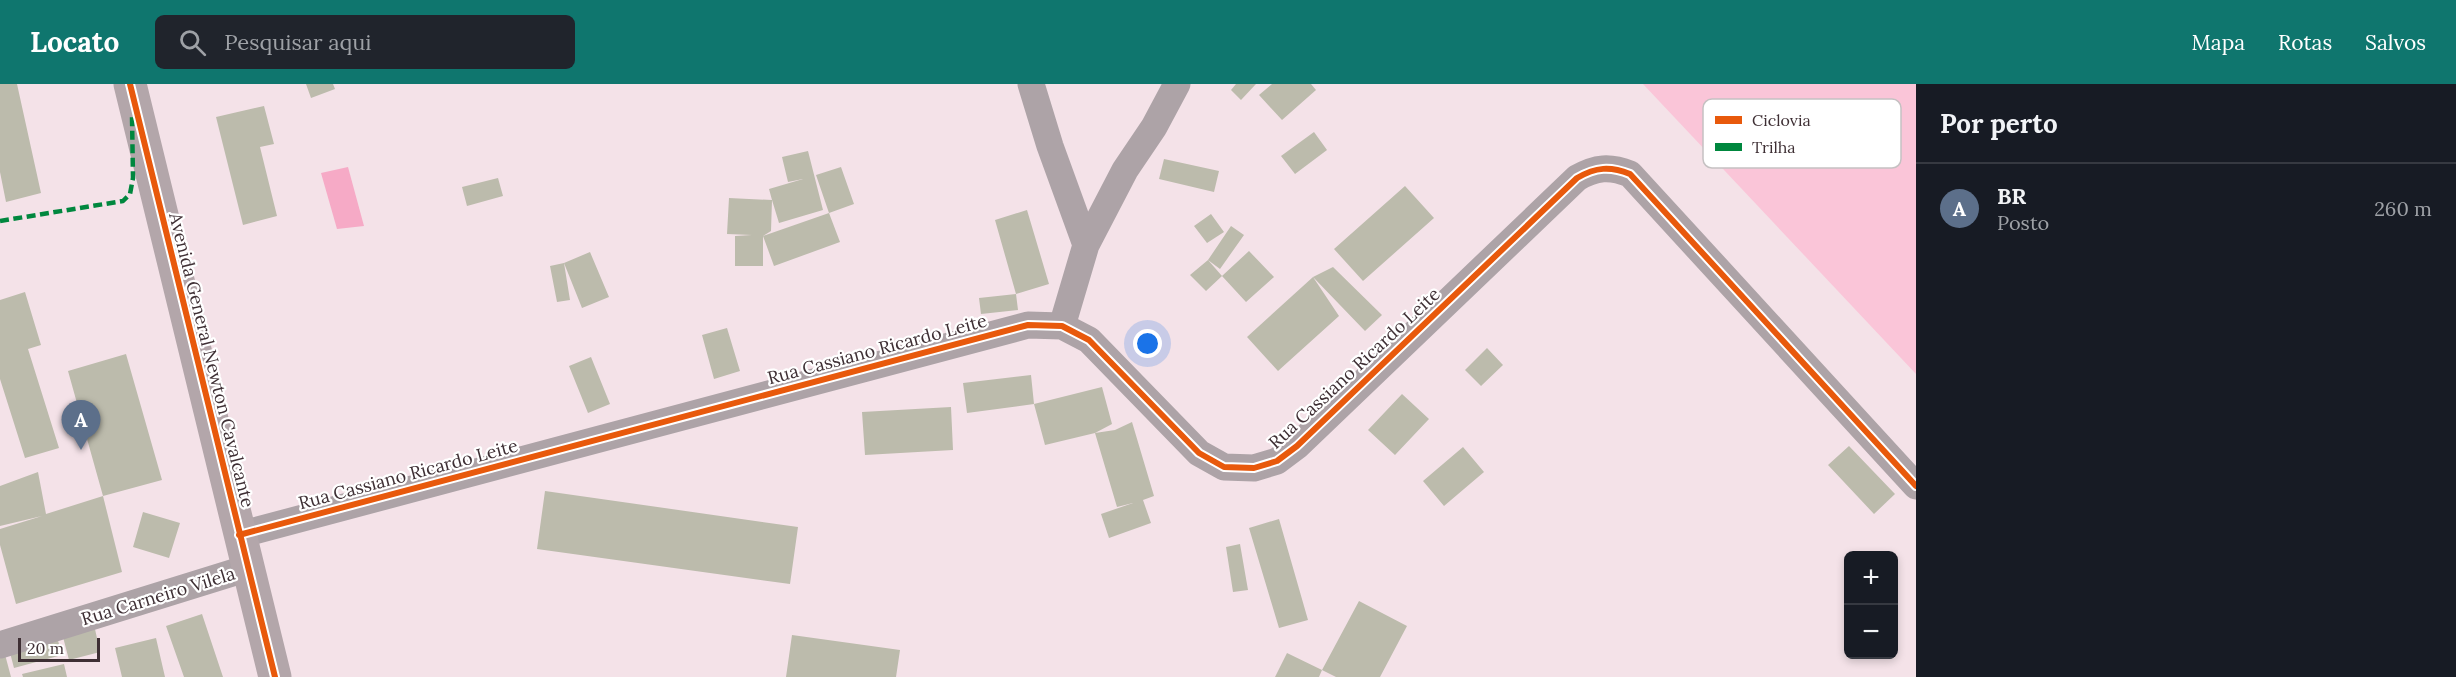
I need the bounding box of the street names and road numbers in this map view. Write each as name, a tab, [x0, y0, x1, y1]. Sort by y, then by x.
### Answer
street label: Avenida General Newton Cavalcante	[164, 209, 260, 510]
street label: Rua Cassiano Ricardo Leite	[1263, 282, 1445, 454]
street label: Rua Cassiano Ricardo Leite	[765, 309, 989, 389]
street label: Rua Cassiano Ricardo Leite	[296, 434, 520, 514]
street label: Rua Carneiro Vilela	[78, 562, 238, 630]

